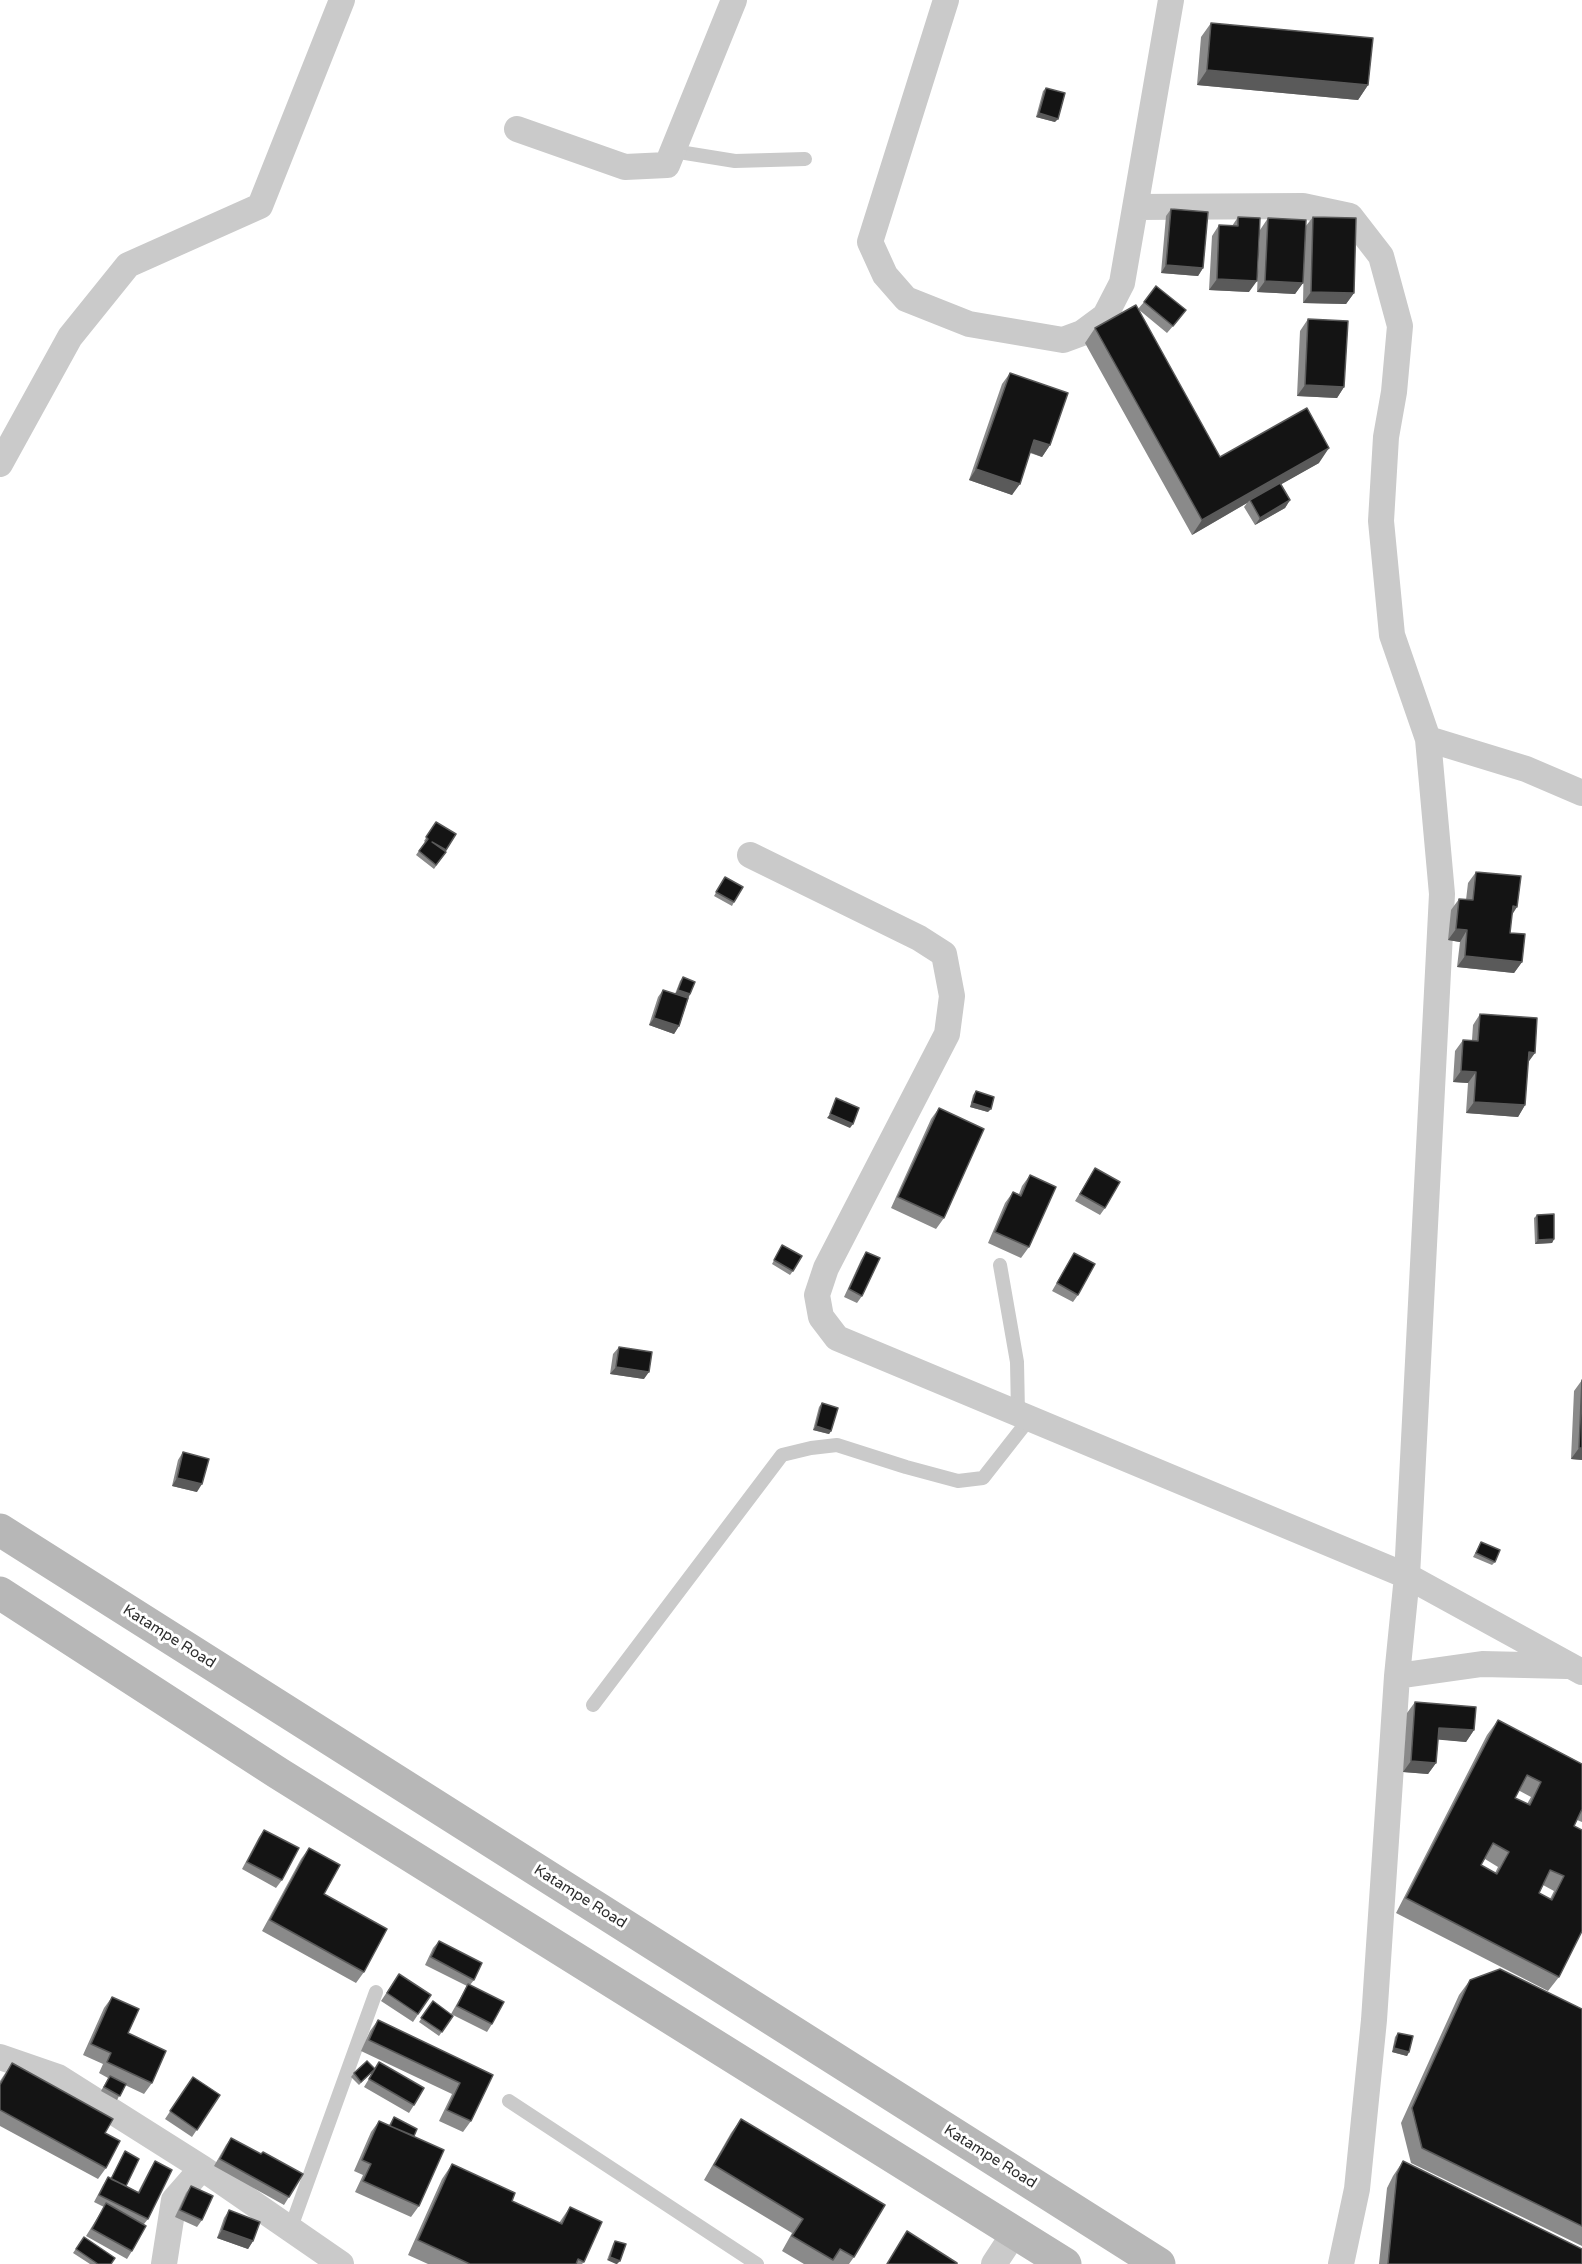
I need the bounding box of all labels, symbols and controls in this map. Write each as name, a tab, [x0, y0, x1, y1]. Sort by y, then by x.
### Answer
street label: Katampe Road	[119, 1601, 219, 1673]
street label: Katampe Road	[530, 1861, 630, 1933]
street label: Katampe Road	[940, 2121, 1040, 2193]

